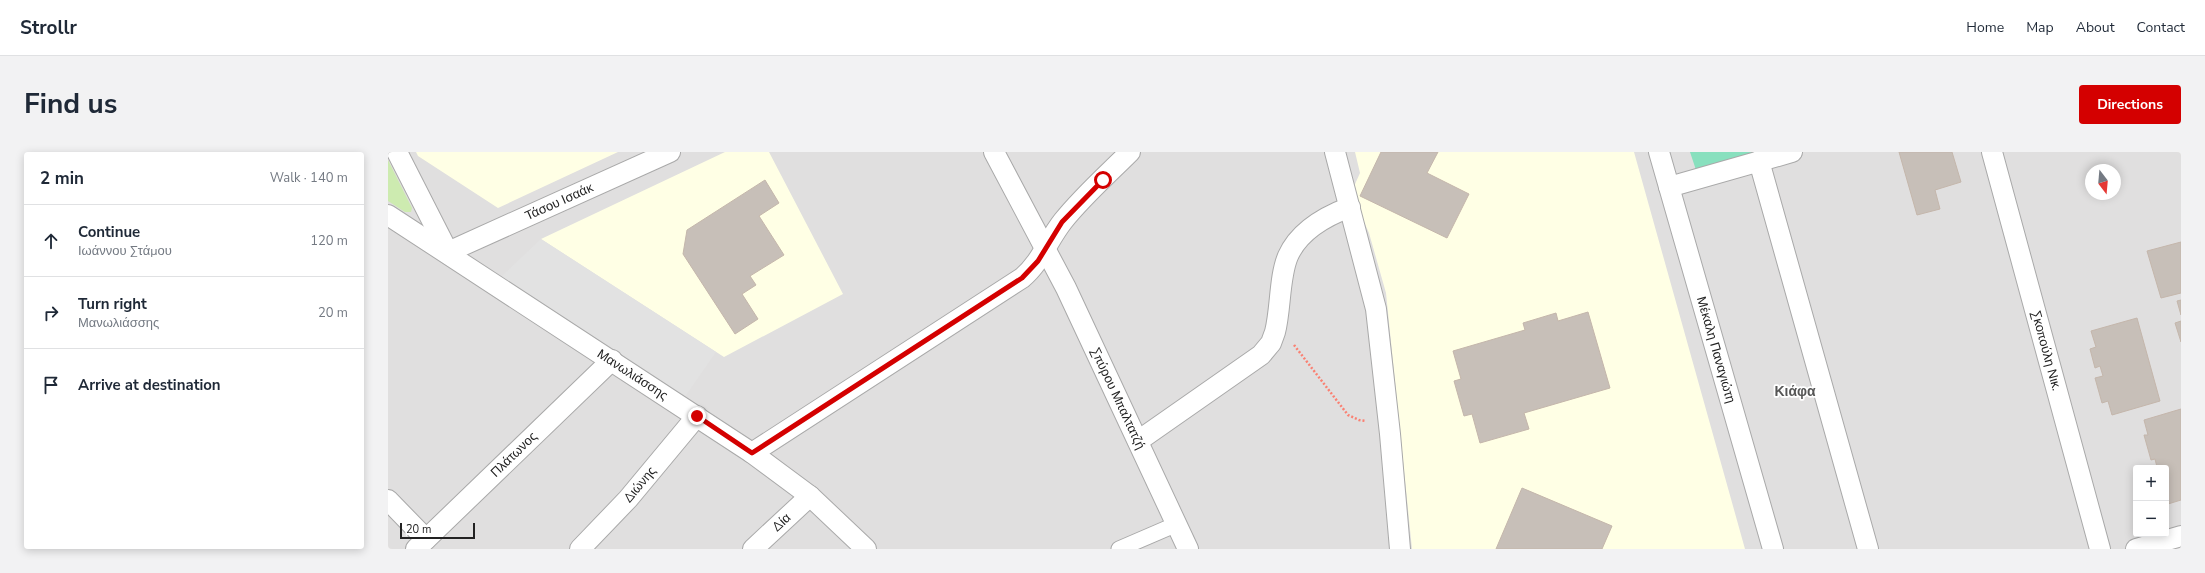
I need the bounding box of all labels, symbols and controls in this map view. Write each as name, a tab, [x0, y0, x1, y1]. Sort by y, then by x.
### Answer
text: Strollr	[20, 15, 77, 41]
text: Home	[1966, 18, 2004, 37]
text: Map	[2026, 18, 2054, 37]
text: About	[2076, 18, 2115, 37]
text: Contact	[2137, 18, 2185, 37]
text: Find us	[24, 85, 118, 123]
button: Directions	[2079, 85, 2181, 124]
north arrow	[2085, 164, 2121, 200]
text: 2 min	[40, 167, 84, 190]
text: Walk · 140 m	[270, 169, 348, 187]
route start	[1094, 171, 1112, 189]
street label: Τάσου Ισαάκ	[522, 179, 597, 225]
text: Continue	[78, 222, 140, 242]
icon: ahead	[40, 230, 62, 252]
text: 120 m	[310, 232, 348, 250]
text: Ιωάννου Στάμου	[78, 242, 172, 260]
text: Turn right	[78, 294, 147, 314]
street label: Μέκαλη Παναγιώτη	[1692, 295, 1740, 405]
icon: right	[40, 302, 62, 324]
text: 20 m	[318, 304, 348, 322]
street label: Σκοπούλη Νικ.	[2027, 309, 2066, 393]
text: Μανωλιάσσης	[78, 314, 159, 332]
street label: Μανωλιάσσης	[593, 345, 671, 405]
street label: Σπύρου Μπαλτατζή	[1086, 345, 1149, 452]
icon: arrive	[40, 374, 62, 396]
text: Arrive at destination	[78, 375, 221, 395]
district label: Κιάφα	[1774, 382, 1816, 401]
route end	[688, 407, 706, 425]
street label: Πλάτωνος	[487, 428, 541, 481]
street label: Διώνης	[619, 463, 660, 507]
map controls	[2133, 465, 2169, 537]
button: +	[2133, 465, 2169, 501]
button: −	[2133, 501, 2169, 537]
street label: Δία	[768, 509, 795, 536]
scale bar	[400, 521, 475, 540]
text: 20 m	[406, 522, 431, 537]

